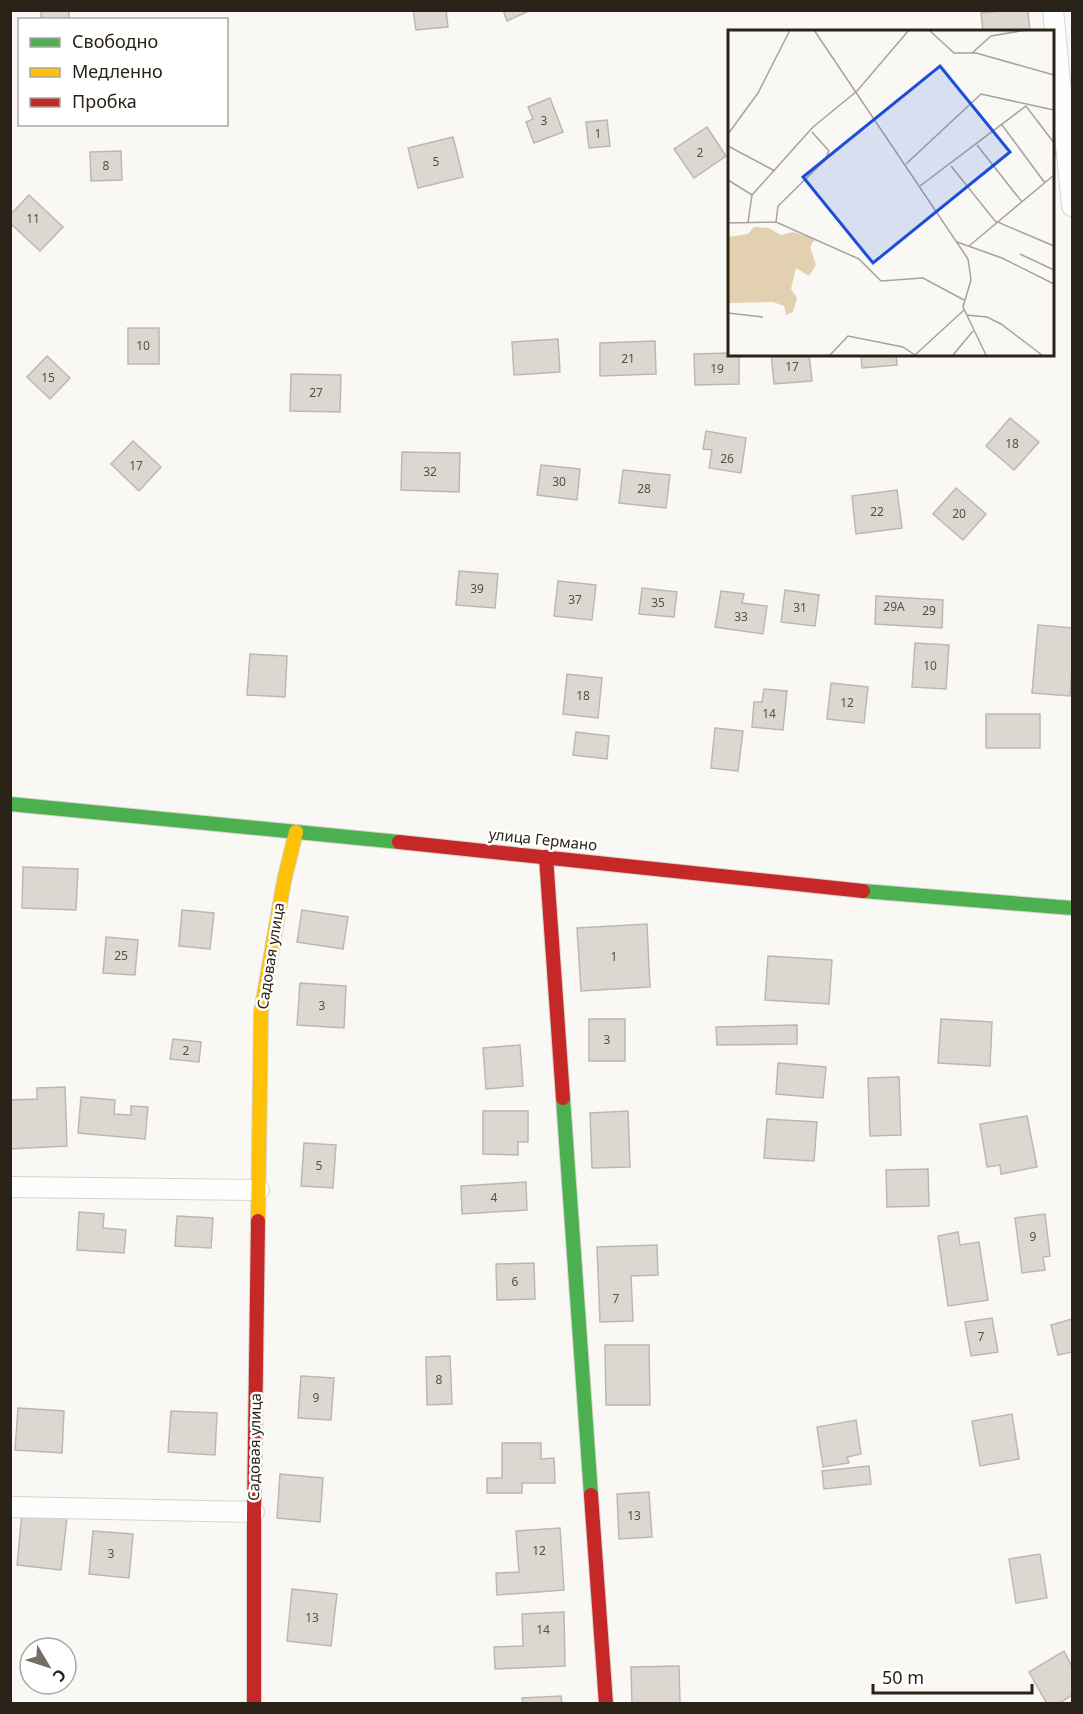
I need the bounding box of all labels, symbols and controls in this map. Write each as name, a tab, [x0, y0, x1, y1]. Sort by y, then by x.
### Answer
legend	[18, 18, 228, 126]
text: Свободно	[72, 29, 158, 53]
inset map	[728, 30, 1053, 356]
text: Медленно	[72, 59, 163, 83]
text: Пробка	[72, 89, 137, 113]
house number: 3	[541, 112, 548, 129]
house number: 1	[595, 125, 601, 142]
house number: 2	[697, 144, 704, 161]
house number: 5	[433, 153, 440, 170]
house number: 8	[103, 157, 110, 174]
house number: 11	[26, 210, 40, 227]
house number: 10	[136, 337, 150, 354]
house number: 21	[621, 350, 635, 367]
house number: 17	[785, 358, 799, 375]
house number: 19	[710, 360, 724, 377]
house number: 15	[41, 369, 55, 386]
house number: 27	[309, 384, 323, 401]
house number: 18	[1005, 435, 1019, 452]
house number: 26	[720, 450, 734, 467]
house number: 17	[129, 457, 143, 474]
house number: 32	[423, 463, 437, 480]
house number: 30	[552, 473, 566, 490]
house number: 28	[637, 480, 651, 497]
house number: 22	[870, 503, 884, 520]
house number: 20	[952, 505, 966, 522]
house number: 39	[470, 580, 484, 597]
house number: 37	[568, 591, 582, 608]
house number: 35	[651, 594, 665, 611]
house number: 29А	[883, 598, 905, 615]
house number: 31	[793, 599, 807, 616]
house number: 29	[922, 602, 936, 619]
house number: 33	[734, 608, 748, 625]
house number: 10	[923, 657, 937, 674]
house number: 18	[576, 687, 590, 704]
house number: 12	[840, 694, 854, 711]
house number: 14	[762, 705, 776, 722]
street label: улица Германо	[488, 823, 598, 855]
street label: Садовая улица	[252, 901, 288, 1011]
house number: 25	[114, 947, 128, 964]
house number: 1	[611, 948, 617, 965]
house number: 3	[319, 997, 326, 1014]
house number: 3	[604, 1031, 611, 1048]
house number: 2	[183, 1042, 190, 1059]
house number: 5	[316, 1157, 323, 1174]
house number: 4	[491, 1189, 498, 1206]
house number: 9	[1030, 1228, 1037, 1245]
house number: 6	[512, 1273, 519, 1290]
house number: 7	[613, 1290, 620, 1307]
house number: 7	[978, 1328, 985, 1345]
house number: 8	[436, 1371, 443, 1388]
house number: 9	[313, 1389, 320, 1406]
street label: Садовая улица	[243, 1393, 265, 1501]
house number: 13	[627, 1507, 641, 1524]
house number: 12	[532, 1542, 546, 1559]
house number: 3	[108, 1545, 115, 1562]
house number: 13	[305, 1609, 319, 1626]
house number: 14	[536, 1621, 550, 1638]
north arrow	[18, 1636, 78, 1696]
scale bar	[873, 1657, 1032, 1695]
text: С	[48, 1665, 71, 1686]
text: 50 m	[882, 1665, 924, 1689]

